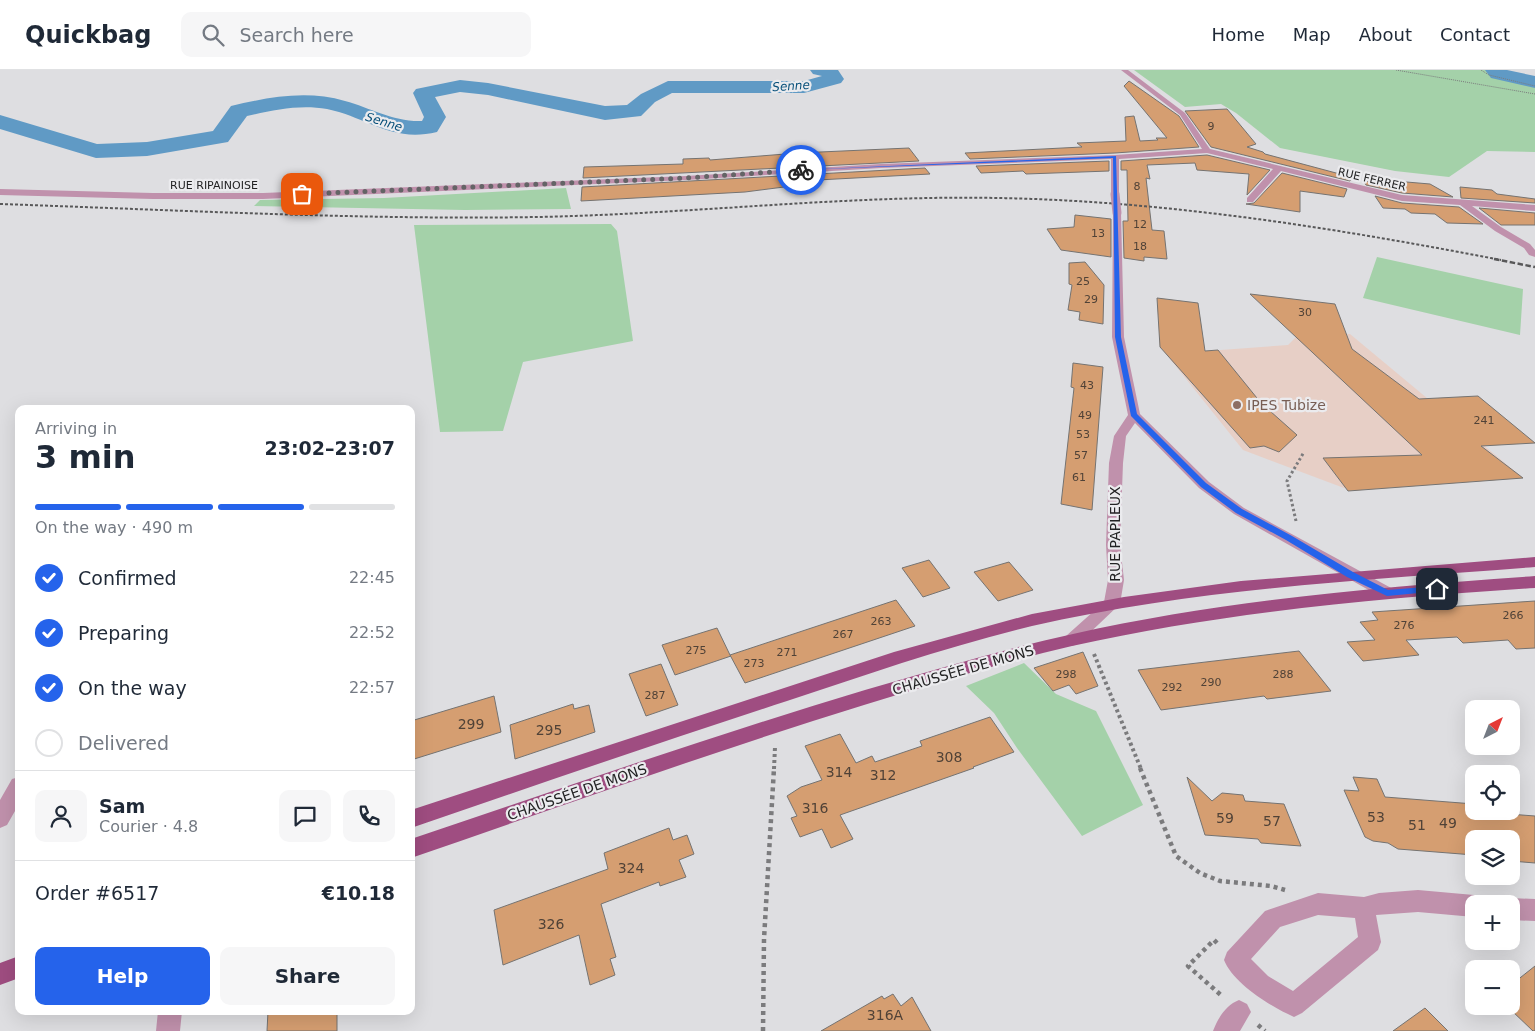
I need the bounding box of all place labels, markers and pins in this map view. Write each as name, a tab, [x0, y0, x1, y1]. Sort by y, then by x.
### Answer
pin	[281, 173, 323, 215]
place label: IPES Tubize	[1247, 397, 1326, 413]
marker: IPES Tubize	[1231, 399, 1243, 411]
pin	[1416, 568, 1458, 610]

